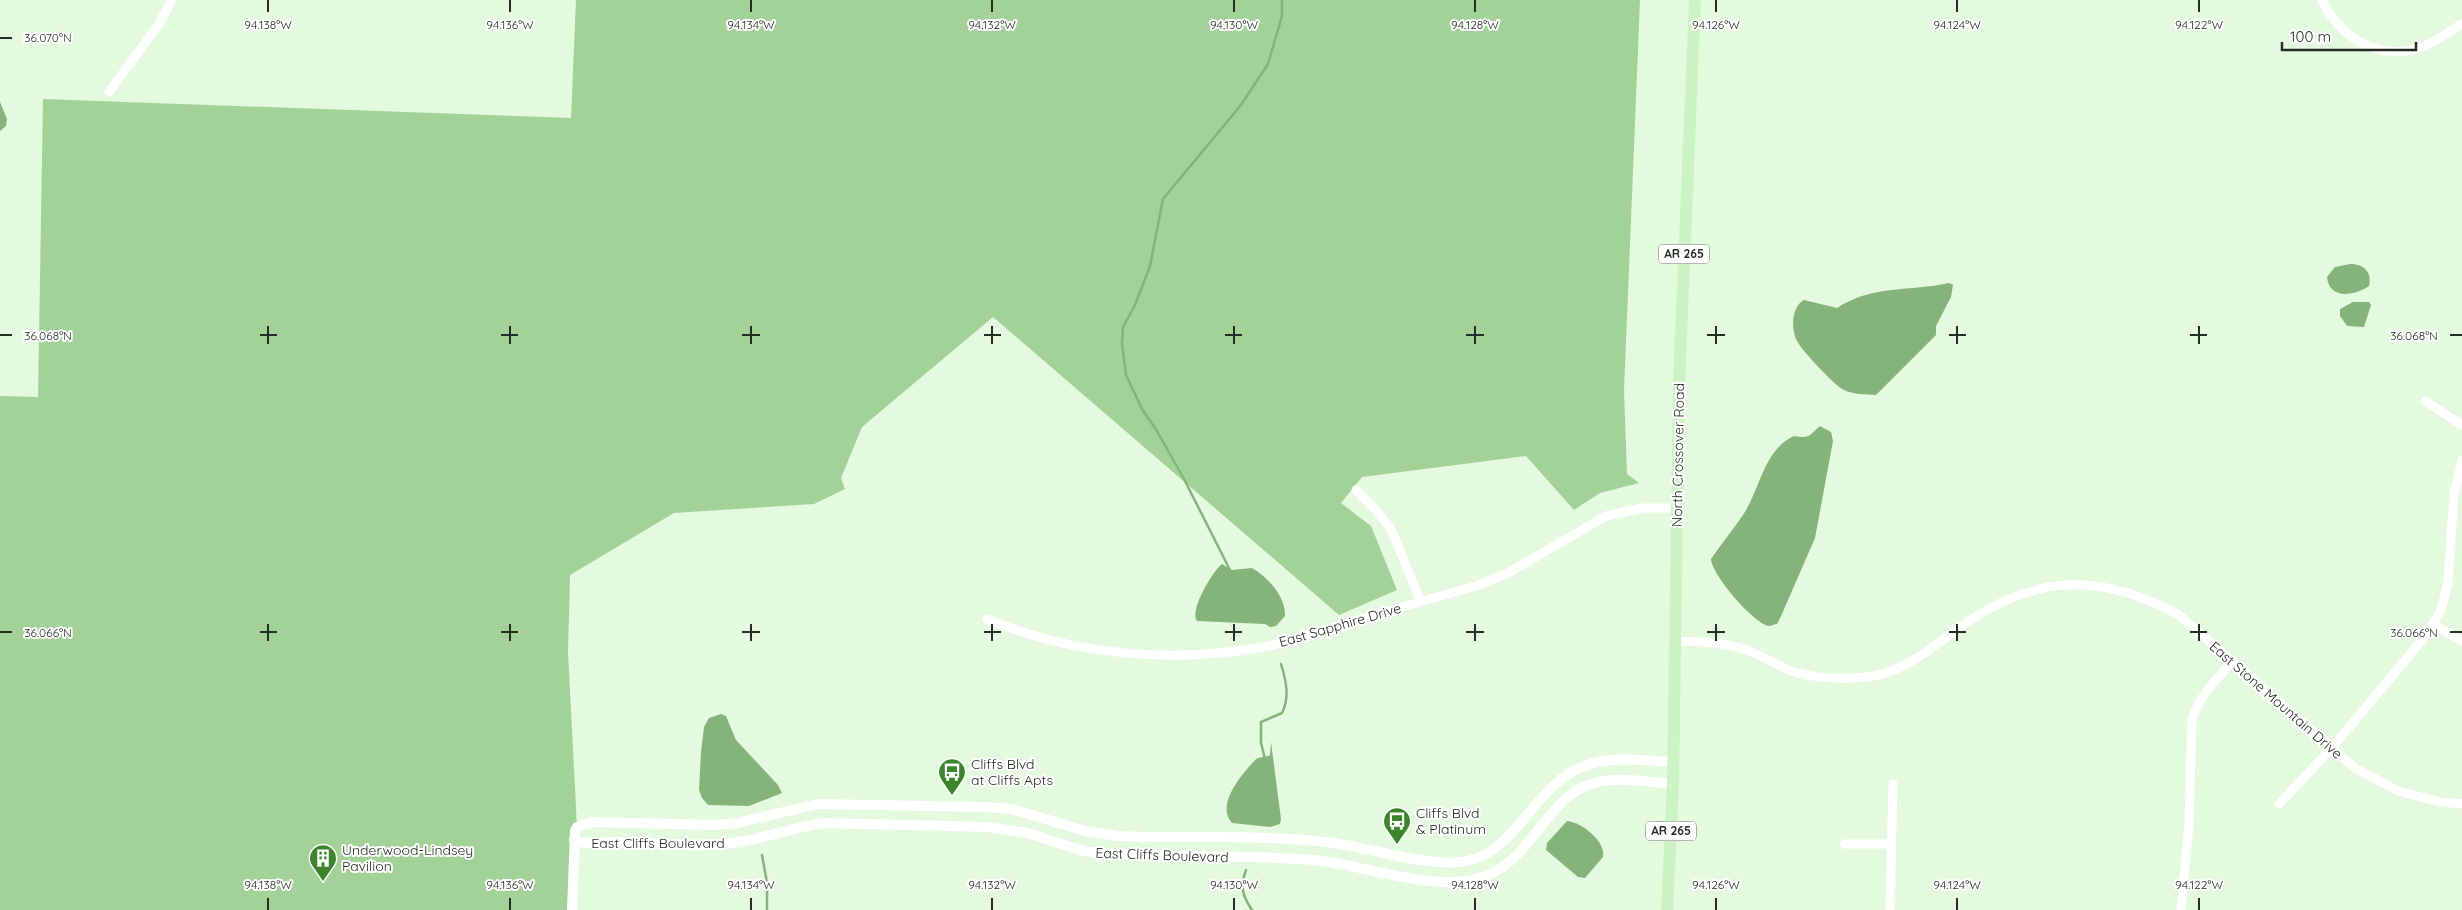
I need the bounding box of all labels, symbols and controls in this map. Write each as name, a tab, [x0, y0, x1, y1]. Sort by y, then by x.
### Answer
text: 94.138°W	[244, 17, 292, 32]
text: 94.136°W	[486, 17, 534, 32]
text: 94.134°W	[727, 17, 775, 32]
text: 94.132°W	[968, 17, 1016, 32]
text: 94.130°W	[1210, 17, 1258, 32]
text: 94.128°W	[1451, 17, 1499, 32]
text: 94.126°W	[1692, 17, 1740, 32]
text: 94.124°W	[1933, 17, 1981, 32]
text: 94.122°W	[2175, 17, 2223, 32]
scale bar	[2282, 20, 2416, 52]
text: 100 m	[2290, 27, 2331, 46]
text: 36.070°N	[24, 30, 72, 45]
road number: AR 265	[1659, 244, 1709, 264]
text: 36.068°N	[24, 328, 72, 343]
text: 36.068°N	[2390, 328, 2438, 343]
street label: North Crossover Road	[1668, 383, 1688, 527]
street label: East Sapphire Drive	[1277, 599, 1403, 651]
text: 36.066°N	[24, 625, 72, 640]
text: 36.066°N	[2390, 625, 2438, 640]
street label: East Stone Mountain Drive	[2206, 637, 2346, 763]
place label: Cliffs Blvd at Cliffs Apts	[971, 755, 1053, 789]
bus stop icon: Cliffs Blvd at Cliffs Apts	[937, 757, 967, 796]
place label: Cliffs Blvd & Platinum	[1416, 804, 1486, 838]
bus stop icon: Cliffs Blvd & Platinum	[1382, 806, 1412, 845]
road number: AR 265	[1646, 821, 1696, 840]
street label: East Cliffs Boulevard	[591, 834, 725, 852]
place label: Underwood-Lindsey Pavilion	[342, 841, 473, 875]
building icon: Underwood-Lindsey Pavilion	[308, 843, 338, 882]
street label: East Cliffs Boulevard	[1095, 844, 1229, 866]
text: 94.138°W	[244, 877, 292, 892]
text: 94.136°W	[486, 877, 534, 892]
text: 94.134°W	[727, 877, 775, 892]
text: 94.132°W	[968, 877, 1016, 892]
text: 94.130°W	[1210, 877, 1258, 892]
text: 94.128°W	[1451, 877, 1499, 892]
text: 94.126°W	[1692, 877, 1740, 892]
text: 94.124°W	[1933, 877, 1981, 892]
text: 94.122°W	[2175, 877, 2223, 892]

